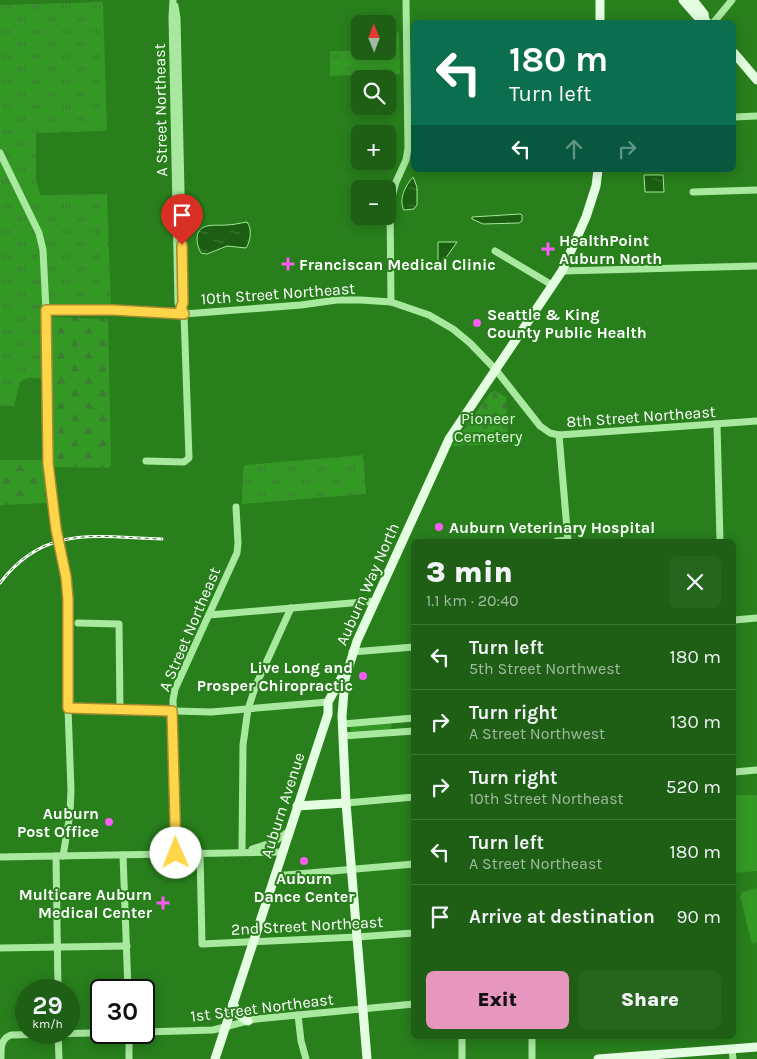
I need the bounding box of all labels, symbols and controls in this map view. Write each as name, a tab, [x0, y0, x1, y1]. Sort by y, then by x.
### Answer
north arrow	[351, 15, 396, 60]
map controls	[351, 15, 396, 225]
text: 180 m	[509, 39, 608, 80]
icon: left	[426, 40, 491, 105]
street label: A Street Northeast	[150, 43, 171, 177]
button: search	[351, 70, 396, 115]
text: Turn left	[509, 81, 592, 107]
button: +	[351, 125, 396, 170]
icon: left	[507, 135, 535, 163]
icon: ahead	[560, 135, 588, 163]
icon: right	[613, 135, 641, 163]
button: −	[351, 180, 396, 225]
pin	[161, 194, 203, 245]
icon: arrive	[168, 201, 196, 229]
place label: HealthPoint Auburn North	[559, 231, 662, 268]
marker: HealthPoint Auburn North	[541, 242, 555, 256]
place label: Franciscan Medical Clinic	[299, 255, 496, 274]
marker: Franciscan Medical Clinic	[281, 257, 295, 271]
street label: 10th Street Northeast	[200, 279, 356, 308]
place label: Seattle & King County Public Health	[487, 305, 647, 342]
marker: Seattle & King County Public Health	[471, 317, 483, 329]
street label: 8th Street Northeast	[566, 402, 716, 431]
park label: Pioneer Cemetery	[454, 409, 523, 446]
place label: Auburn Veterinary Hospital	[449, 518, 655, 537]
street label: Auburn Way North	[332, 520, 403, 648]
marker: Auburn Veterinary Hospital	[433, 521, 445, 533]
text: 3 min	[426, 554, 513, 590]
button: close	[669, 556, 721, 608]
street label: A Street Northeast	[155, 564, 224, 694]
text: 1.1 km · 20:40	[426, 591, 519, 610]
text: Turn left	[469, 637, 544, 659]
icon: left	[426, 643, 454, 671]
text: 180 m	[669, 646, 721, 668]
place label: Live Long and Prosper Chiropractic	[197, 658, 353, 695]
text: 5th Street Northwest	[469, 659, 621, 678]
marker: Live Long and Prosper Chiropractic	[357, 670, 369, 682]
text: Turn right	[469, 702, 558, 724]
icon: right	[426, 708, 454, 736]
text: 130 m	[670, 711, 721, 733]
text: A Street Northwest	[469, 724, 605, 743]
street label: Auburn Avenue	[256, 750, 308, 860]
text: Turn right	[469, 767, 558, 789]
icon: right	[426, 773, 454, 801]
text: 520 m	[666, 776, 721, 798]
text: 10th Street Northeast	[469, 789, 624, 808]
place label: Auburn Post Office	[17, 804, 99, 841]
marker: Auburn Post Office	[103, 816, 115, 828]
position arrow	[149, 826, 201, 878]
text: Turn left	[469, 832, 544, 854]
icon: left	[426, 838, 454, 866]
text: 180 m	[669, 841, 721, 863]
text: A Street Northeast	[469, 854, 602, 873]
marker: Auburn Dance Center	[298, 855, 310, 867]
place label: Auburn Dance Center	[254, 869, 355, 906]
place label: Multicare Auburn Medical Center	[19, 885, 153, 922]
marker: Multicare Auburn Medical Center	[156, 896, 170, 910]
icon: arrive	[426, 903, 454, 931]
text: Arrive at destination	[469, 906, 655, 928]
text: 90 m	[676, 906, 721, 928]
street label: 2nd Street Northeast	[230, 912, 384, 939]
button: Exit	[426, 971, 569, 1029]
button: Share	[579, 971, 721, 1029]
speed limit sign: 30	[90, 979, 155, 1044]
street label: 1st Street Northeast	[190, 989, 335, 1026]
text: 29	[32, 991, 63, 1020]
text: km/h	[32, 1017, 63, 1031]

